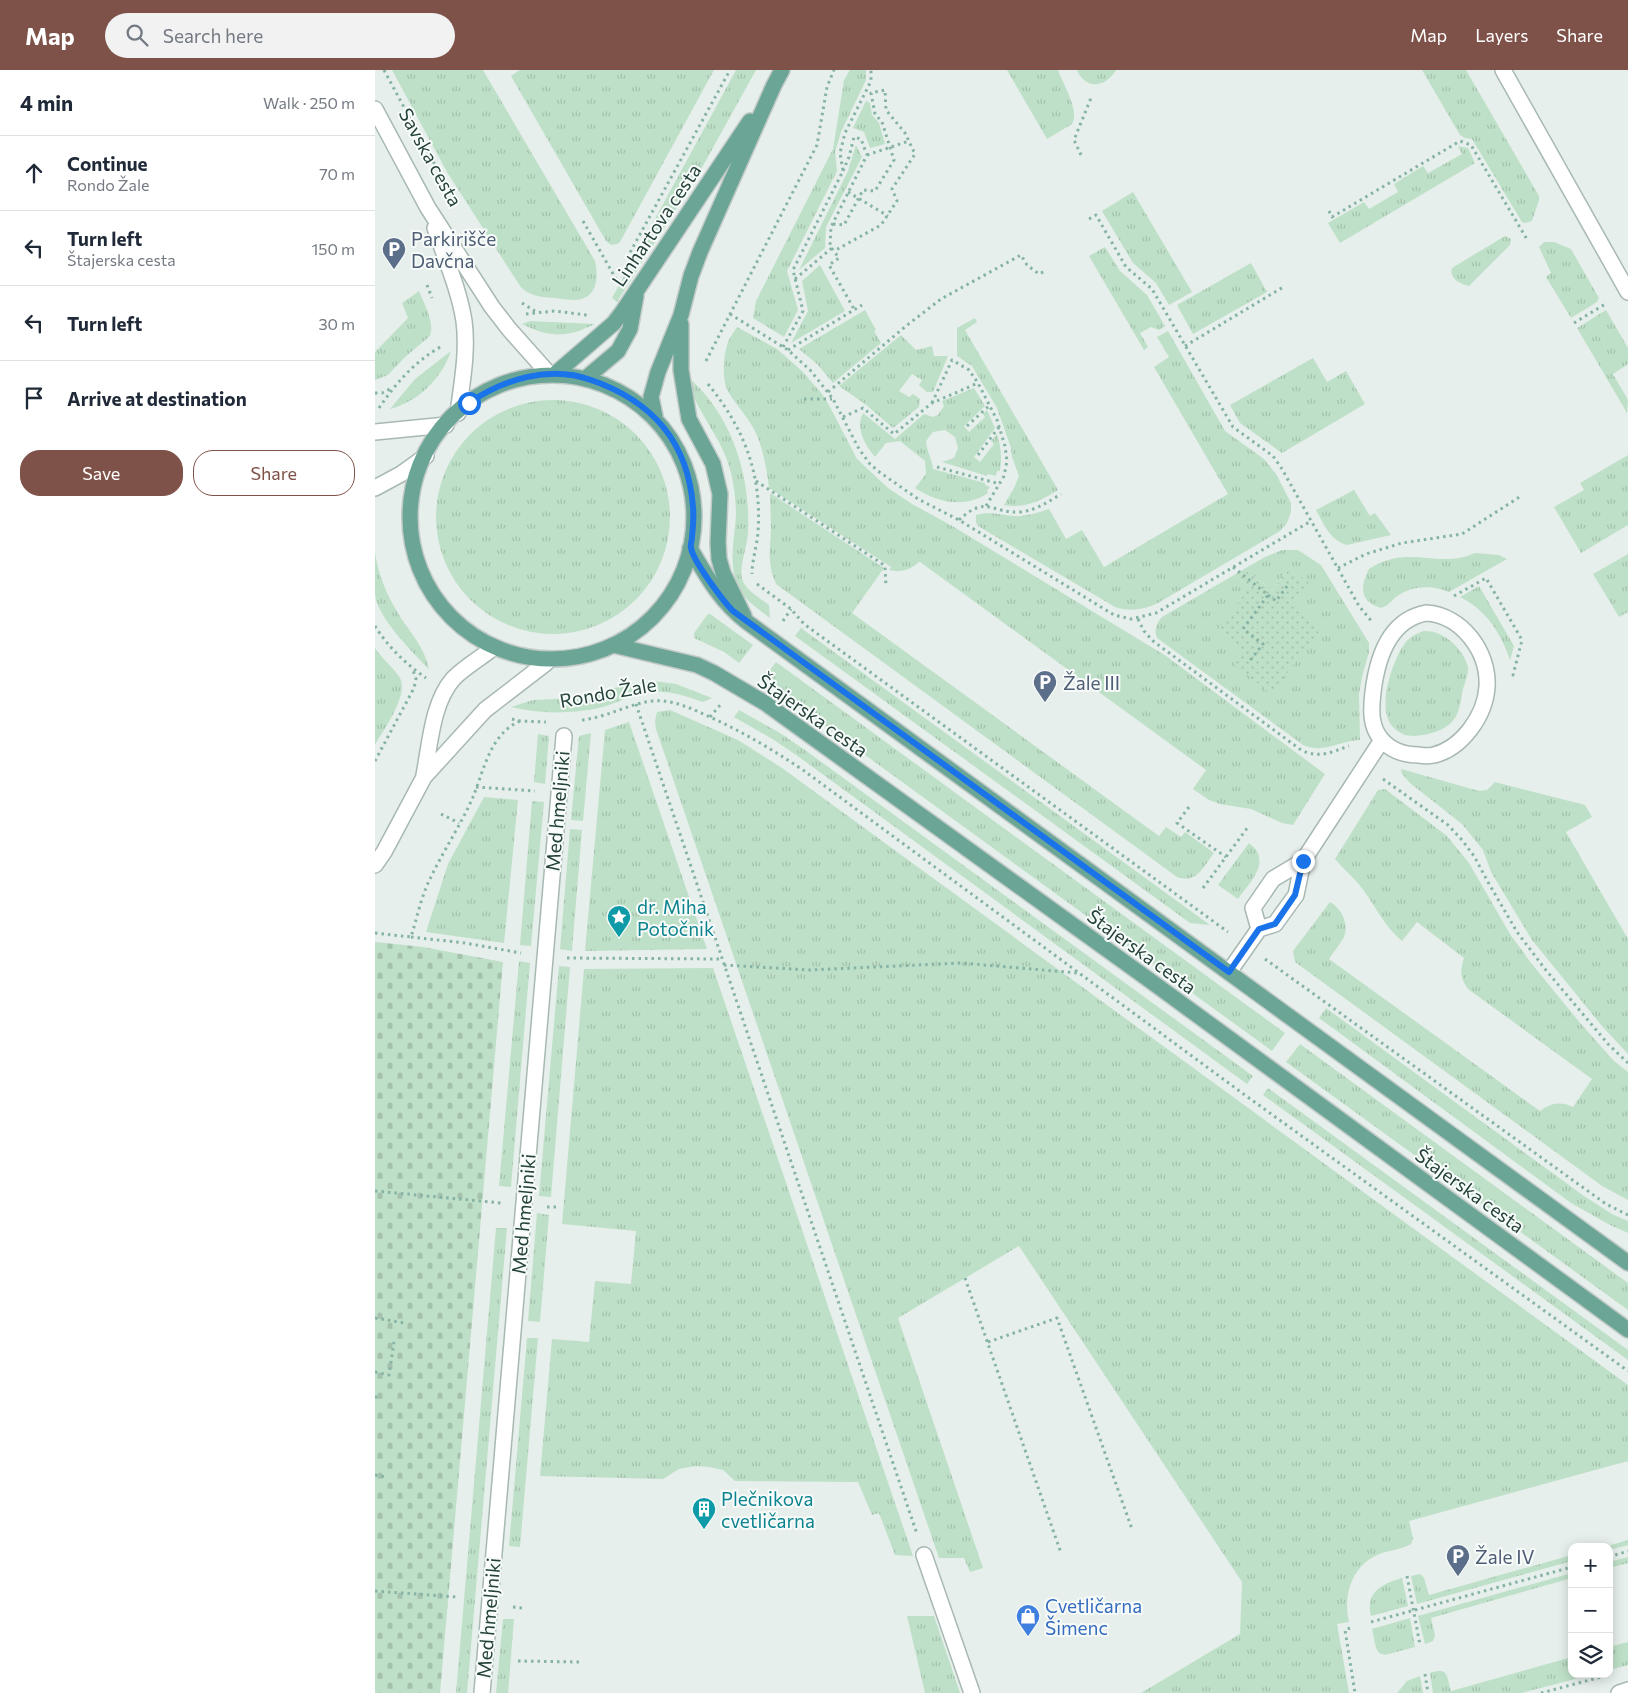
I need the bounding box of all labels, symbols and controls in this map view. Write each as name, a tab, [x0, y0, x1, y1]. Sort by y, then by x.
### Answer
search box	[105, 13, 455, 58]
text: Map	[25, 21, 75, 50]
icon: search	[123, 21, 151, 49]
text: Search here	[163, 24, 263, 47]
text: Map	[1410, 24, 1447, 46]
text: Layers	[1475, 24, 1528, 46]
text: Share	[1556, 24, 1603, 46]
text: 4 min	[20, 90, 73, 115]
text: Walk · 250 m	[263, 93, 355, 112]
street label: Savska cesta	[395, 104, 467, 210]
text: Continue	[67, 152, 147, 175]
icon: ahead	[20, 159, 48, 187]
street label: Linhartova cesta	[607, 159, 705, 291]
text: 70 m	[319, 164, 355, 183]
text: Rondo Žale	[67, 175, 149, 194]
text: Turn left	[67, 227, 142, 250]
place label: Parkirišče Davčna	[411, 227, 496, 272]
icon: left	[20, 234, 48, 262]
parking icon: Parkirišče Davčna	[381, 236, 407, 270]
text: 150 m	[312, 239, 355, 258]
text: Štajerska cesta	[67, 250, 176, 269]
icon: left	[20, 309, 48, 337]
text: Turn left	[67, 312, 142, 335]
text: 30 m	[318, 314, 355, 333]
icon: arrive	[20, 384, 48, 412]
text: Arrive at destination	[67, 387, 247, 410]
route start	[458, 392, 481, 415]
button: Save	[20, 450, 183, 496]
button: Share	[193, 450, 355, 496]
street label: Štajerska cesta	[754, 668, 873, 761]
parking icon: Žale III	[1032, 669, 1058, 703]
place label: Žale III	[1063, 671, 1120, 694]
street label: Rondo Žale	[558, 672, 658, 712]
street label: Med hmeljniki	[540, 750, 574, 872]
route end	[1292, 850, 1315, 873]
place label: dr. Miha Potočnik	[637, 895, 714, 940]
street label: Štajerska cesta	[1083, 903, 1202, 998]
place icon: dr. Miha Potočnik	[606, 904, 632, 938]
street label: Štajerska cesta	[1411, 1142, 1530, 1237]
street label: Med hmeljniki	[506, 1153, 540, 1275]
place label: Plečnikova cvetličarna	[721, 1487, 815, 1532]
building icon: Plečnikova cvetličarna	[691, 1496, 717, 1530]
parking icon: Žale IV	[1445, 1543, 1471, 1577]
map controls	[1568, 1543, 1613, 1678]
button: +	[1568, 1543, 1613, 1588]
place label: Žale IV	[1475, 1545, 1535, 1568]
street label: Med hmeljniki	[471, 1557, 505, 1679]
button: −	[1568, 1588, 1613, 1633]
place label: Cvetličarna Šimenc	[1045, 1594, 1142, 1639]
shop icon: Cvetličarna Šimenc	[1015, 1603, 1041, 1637]
button: layers	[1568, 1633, 1613, 1678]

